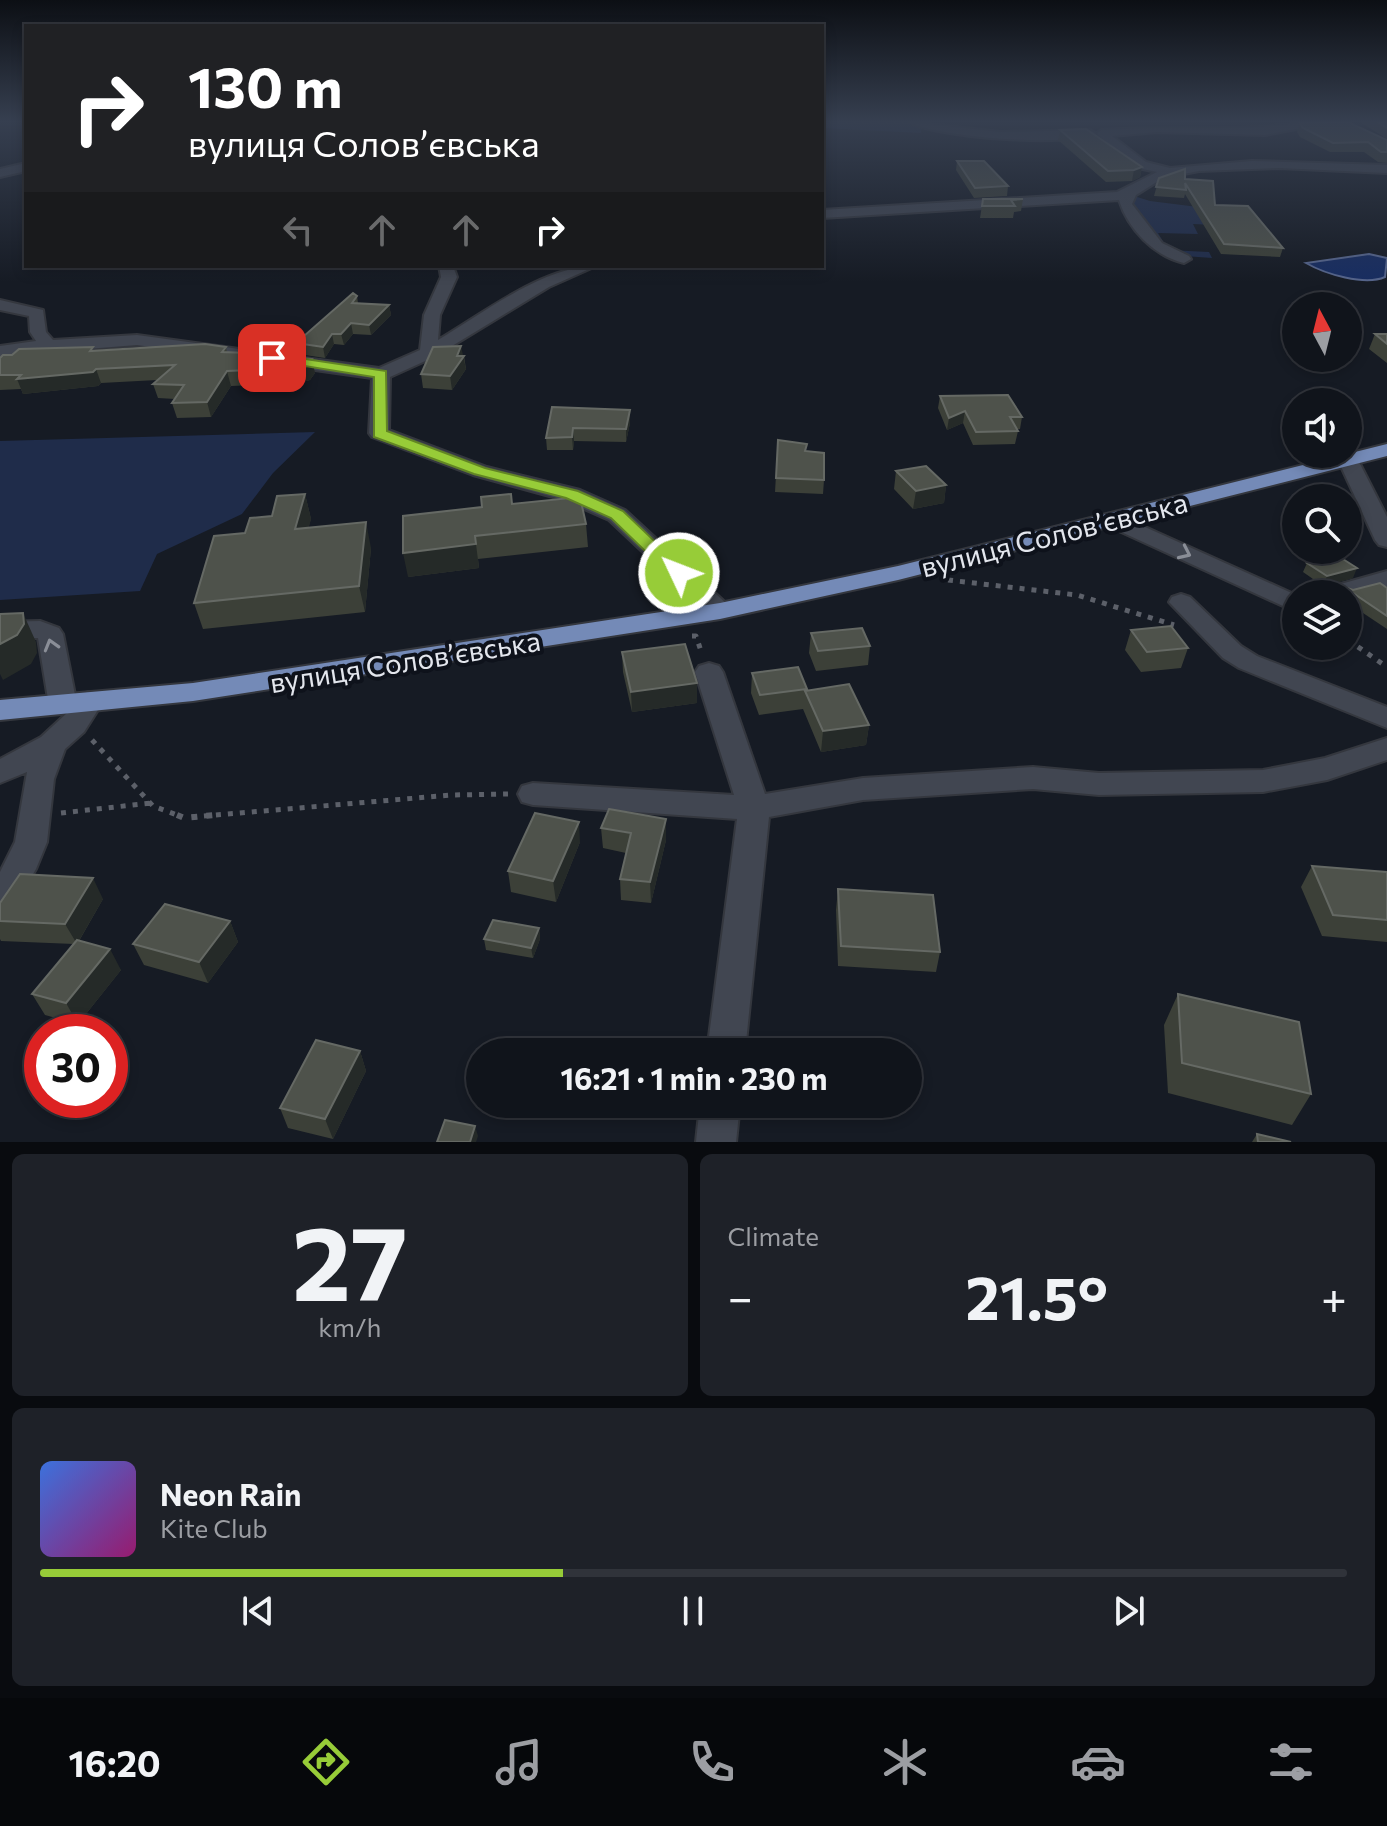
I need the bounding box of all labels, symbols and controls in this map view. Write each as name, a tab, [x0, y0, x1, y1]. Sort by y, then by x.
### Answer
text: 130 m	[188, 51, 343, 120]
icon: right	[56, 56, 160, 160]
text: вулиця Соловʼєвська	[188, 120, 540, 164]
icon: left	[276, 208, 320, 252]
icon: ahead	[360, 208, 404, 252]
icon: ahead	[444, 208, 488, 252]
icon: right	[528, 208, 572, 252]
north arrow	[1282, 292, 1362, 372]
map controls	[1282, 292, 1362, 660]
pin	[238, 324, 306, 392]
icon: arrive	[250, 336, 294, 380]
button: sound	[1282, 388, 1362, 468]
street label: вулиця Соловʼєвська	[917, 484, 1191, 584]
button: search	[1282, 484, 1362, 564]
position arrow	[637, 531, 721, 615]
one-way arrow	[1176, 543, 1191, 559]
button: layers	[1282, 580, 1362, 660]
street label: вулиця Соловʼєвська	[267, 623, 543, 699]
one-way arrow	[44, 639, 61, 652]
speed limit sign: 30	[24, 1014, 128, 1118]
text: 16:21 · 1 min · 230 m	[560, 1059, 828, 1096]
text: 27	[292, 1195, 408, 1322]
text: Climate	[728, 1220, 819, 1251]
text: 21.5°	[966, 1259, 1108, 1332]
text: −	[728, 1269, 753, 1323]
text: +	[1321, 1269, 1347, 1323]
text: km/h	[318, 1311, 381, 1342]
text: Neon Rain	[160, 1475, 301, 1512]
text: Kite Club	[160, 1512, 268, 1543]
icon: previous	[236, 1589, 280, 1633]
icon: pause	[671, 1589, 715, 1633]
icon: next	[1107, 1589, 1151, 1633]
icon: directions	[298, 1734, 354, 1790]
icon: music	[491, 1734, 547, 1790]
icon: phone	[684, 1734, 740, 1790]
icon: climate	[877, 1734, 933, 1790]
icon: car	[1070, 1734, 1126, 1790]
icon: filters	[1263, 1734, 1319, 1790]
text: 16:20	[68, 1740, 161, 1784]

